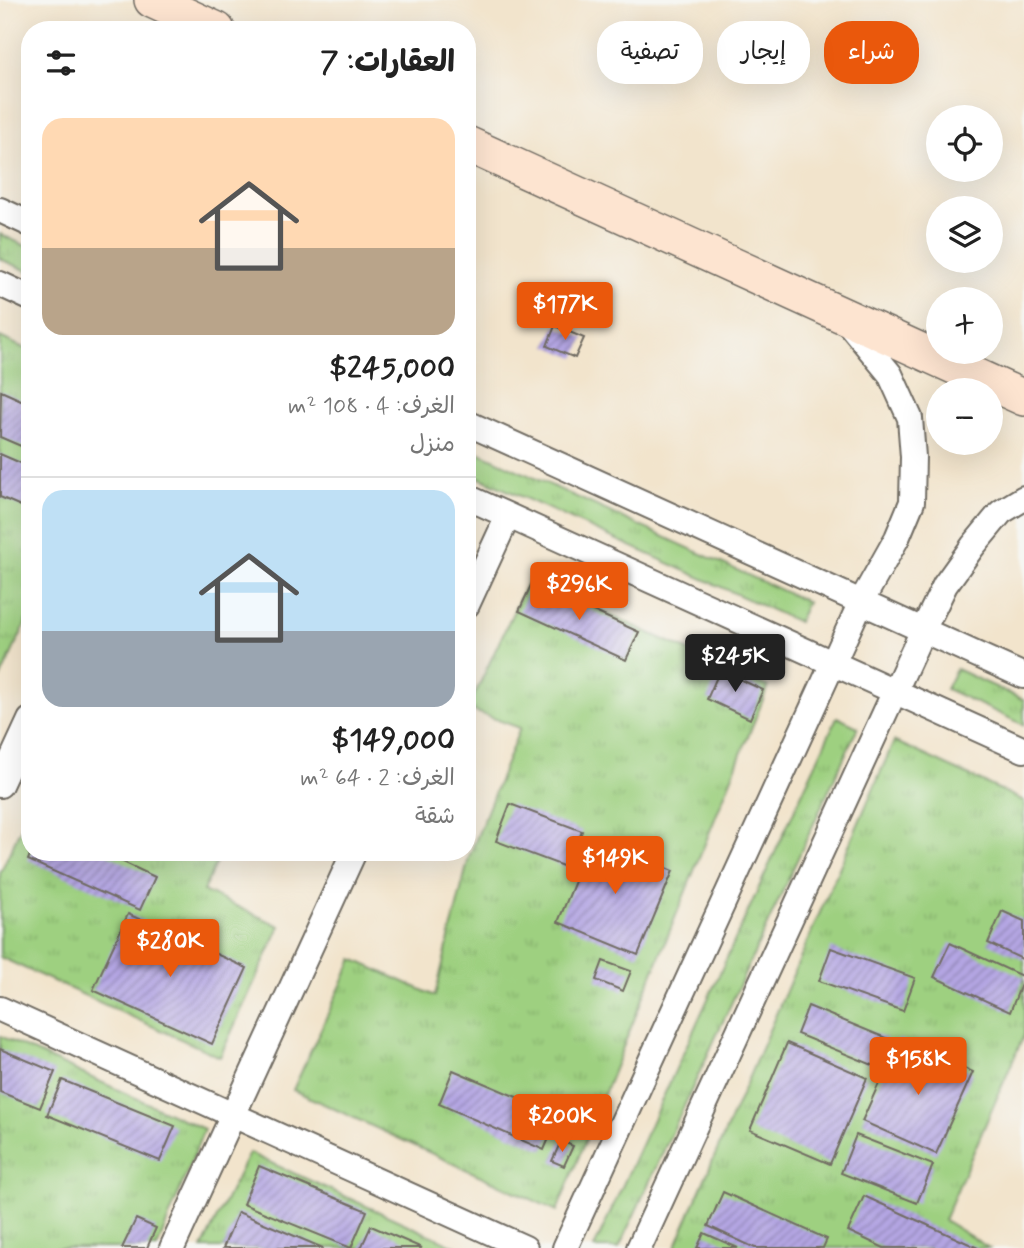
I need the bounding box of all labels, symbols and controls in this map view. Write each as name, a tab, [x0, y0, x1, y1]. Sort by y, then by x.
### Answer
chip: تصفية	[597, 21, 703, 84]
chip: إيجار	[717, 21, 810, 84]
chip: شراء	[824, 21, 919, 84]
text: العقارات: 7	[320, 43, 455, 82]
icon: filters	[42, 44, 80, 82]
map controls	[926, 105, 1003, 455]
button: locate	[926, 105, 1003, 182]
icon: home	[186, 163, 312, 289]
button: layers	[926, 196, 1003, 273]
pin: $177K	[516, 282, 614, 342]
button: +	[926, 287, 1003, 364]
text: $177K	[533, 290, 597, 320]
text: $245,000	[329, 349, 455, 388]
button: −	[926, 378, 1003, 455]
text: الغرف: 4 · 108 m²	[288, 392, 455, 422]
text: منزل	[410, 430, 455, 460]
icon: home	[186, 535, 312, 661]
pin: $296K	[530, 562, 628, 622]
text: $296K	[546, 570, 612, 600]
pin: $245K	[686, 634, 784, 694]
text: $245K	[701, 642, 769, 672]
text: $149,000	[331, 721, 455, 760]
text: الغرف: 2 · 64 m²	[300, 764, 455, 794]
text: شقة	[415, 802, 455, 832]
pin: $149K	[566, 836, 664, 896]
text: $149K	[582, 844, 648, 874]
pin: $280K	[121, 920, 219, 979]
text: $280K	[136, 927, 204, 957]
pin: $158K	[869, 1038, 967, 1097]
text: $158K	[886, 1045, 950, 1075]
pin: $200K	[513, 1094, 611, 1154]
text: $200K	[528, 1102, 596, 1132]

